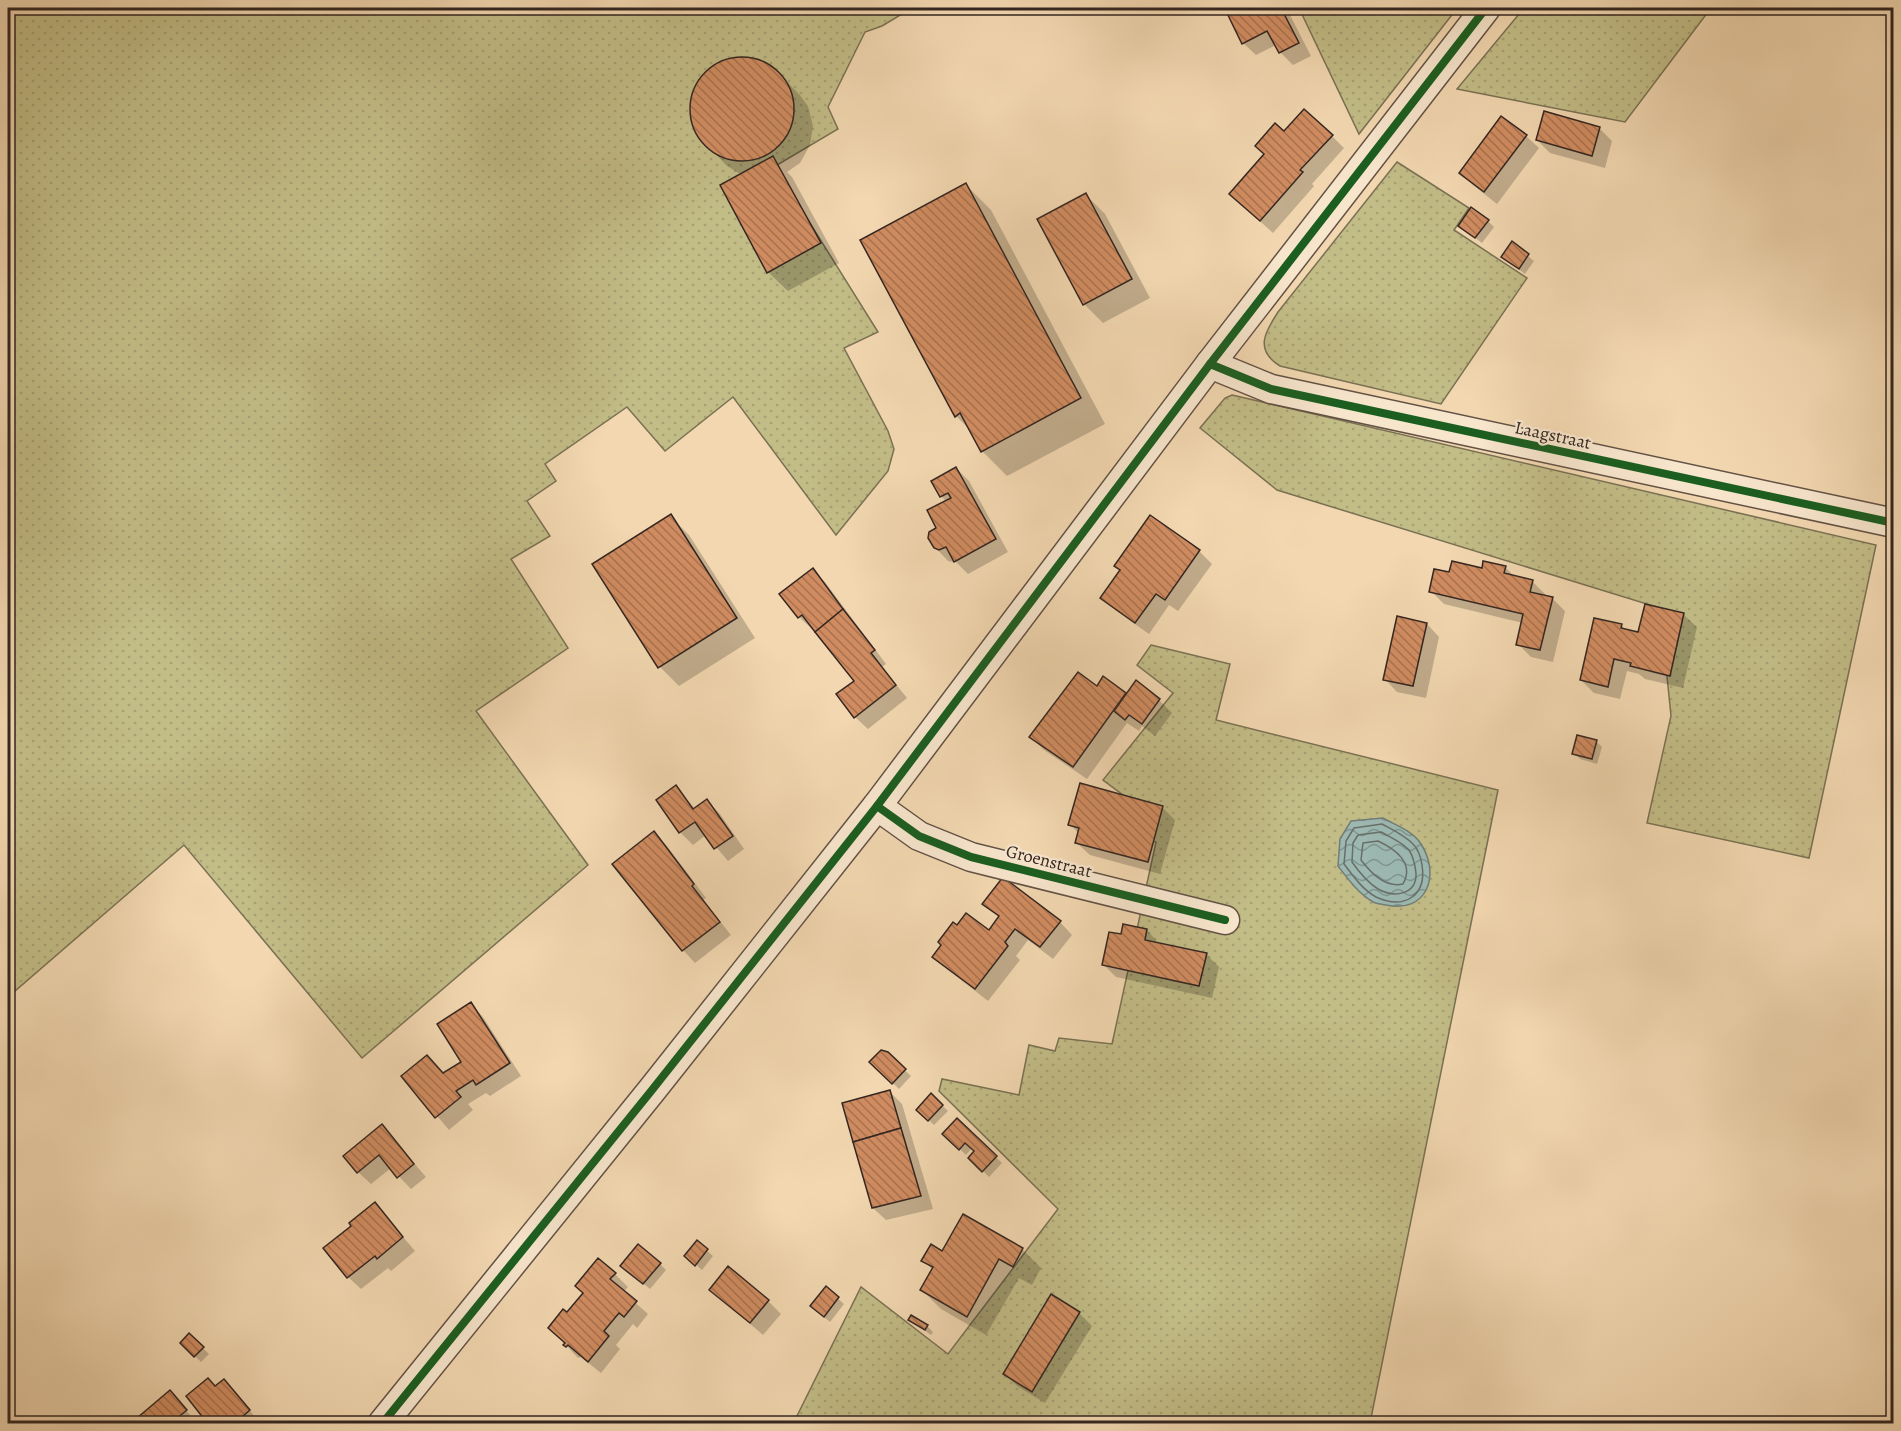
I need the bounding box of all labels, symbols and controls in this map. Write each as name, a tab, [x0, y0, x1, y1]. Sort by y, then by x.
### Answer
street label: Laagstraat	[1513, 415, 1593, 455]
street label: Groenstraat	[1003, 839, 1095, 883]

